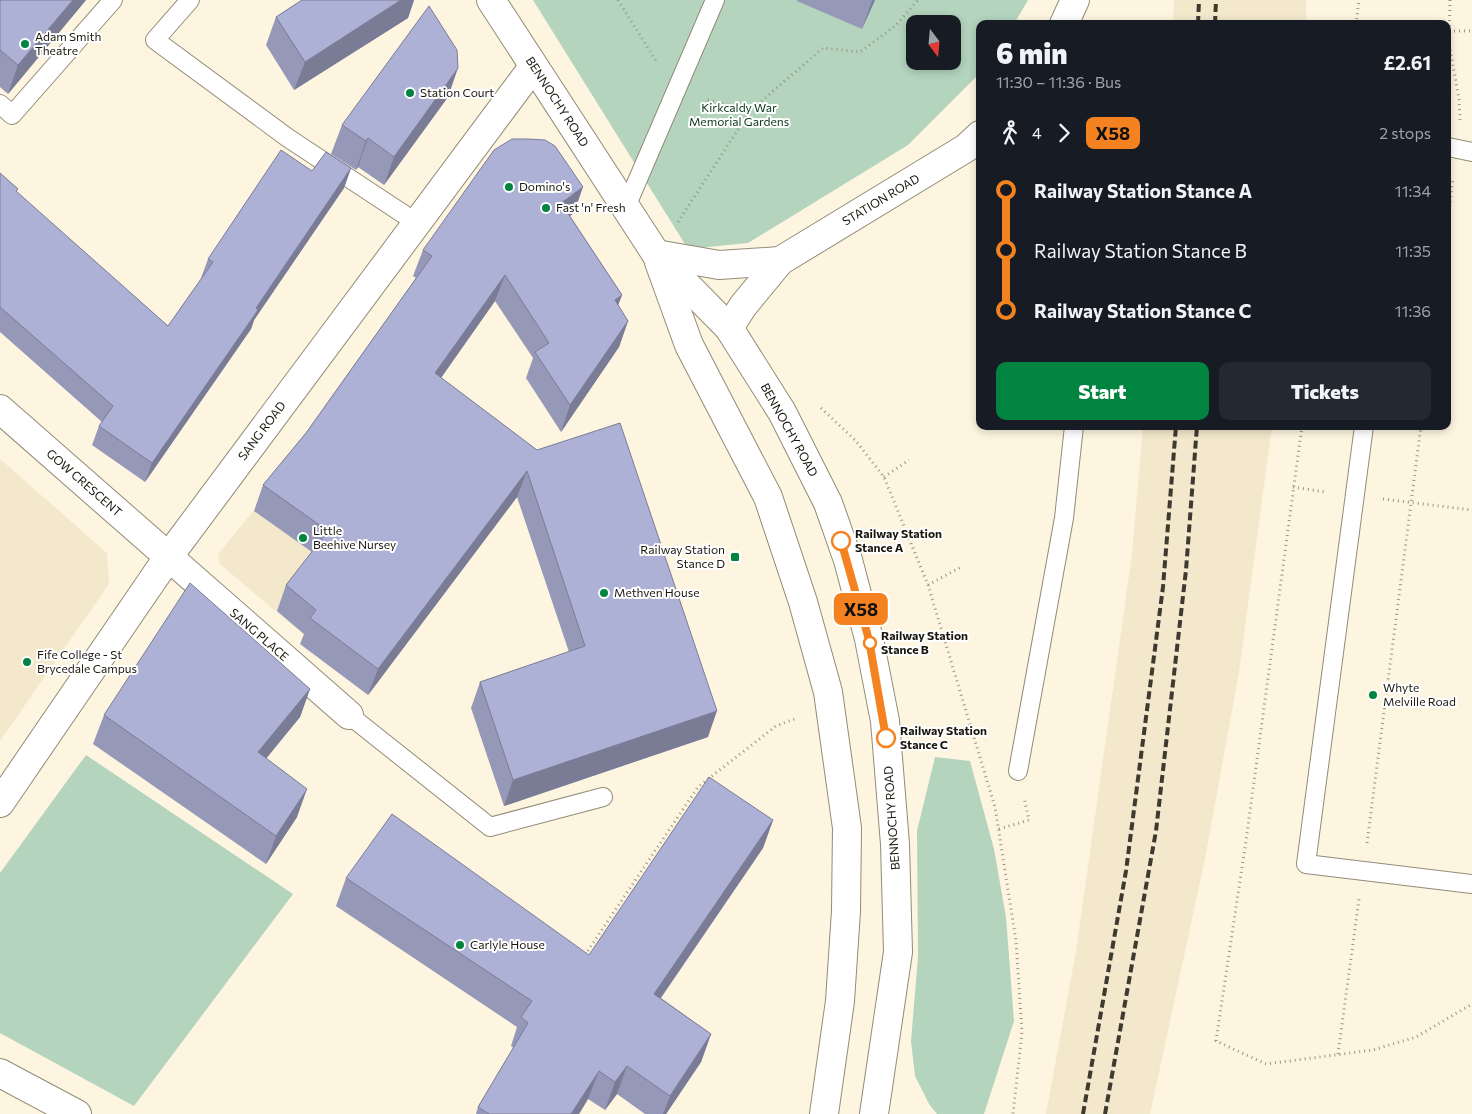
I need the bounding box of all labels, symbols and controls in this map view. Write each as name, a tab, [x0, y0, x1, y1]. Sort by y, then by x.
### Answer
north arrow	[906, 15, 961, 70]
map controls	[906, 15, 961, 70]
place label: Adam Smith Theatre	[35, 29, 101, 57]
text: 6 min	[996, 36, 1068, 70]
marker: Adam Smith Theatre	[19, 38, 31, 50]
text: £2.61	[1384, 51, 1431, 74]
street label: BENNOCHY ROAD	[524, 54, 592, 149]
text: 11:30 – 11:36 · Bus	[996, 72, 1121, 91]
place label: Station Court	[420, 85, 494, 99]
marker: Station Court	[404, 87, 416, 99]
park label: Kirkcaldy War Memorial Gardens	[689, 100, 789, 128]
icon: walk	[996, 119, 1024, 147]
icon: forward	[1050, 119, 1078, 147]
text: X58	[1096, 122, 1130, 144]
text: 4	[1032, 123, 1042, 142]
text: 2 stops	[1379, 123, 1431, 142]
street label: STATION ROAD	[839, 171, 922, 228]
place label: Domino's	[519, 179, 571, 193]
text: Railway Station Stance A	[1034, 179, 1252, 202]
marker: Domino's	[503, 181, 515, 193]
text: 11:34	[1395, 181, 1431, 200]
place label: Fast 'n' Fresh	[556, 200, 626, 214]
marker: Fast 'n' Fresh	[540, 202, 552, 214]
text: Railway Station Stance B	[1034, 239, 1247, 262]
text: 11:35	[1395, 241, 1431, 260]
text: Railway Station Stance C	[1034, 299, 1252, 322]
text: 11:36	[1395, 301, 1431, 320]
button: Start	[996, 362, 1209, 420]
button: Tickets	[1219, 362, 1431, 420]
street label: BENNOCHY ROAD	[758, 380, 821, 479]
street label: SANG ROAD	[235, 398, 288, 463]
street label: GOW CRESCENT	[44, 446, 125, 519]
place label: Little Beehive Nursey	[313, 523, 396, 551]
place label: Railway Station Stance A	[855, 526, 942, 554]
marker: Railway Station Stance A	[831, 531, 851, 551]
marker: Little Beehive Nursey	[297, 532, 309, 544]
place label: Railway Station Stance D	[640, 542, 725, 570]
marker: Railway Station Stance D	[729, 551, 741, 563]
place label: Methven House	[614, 585, 699, 599]
marker: Methven House	[598, 587, 610, 599]
line badge: X58	[832, 593, 890, 625]
text: X58	[844, 598, 878, 620]
street label: SANG PLACE	[227, 605, 292, 664]
place label: Railway Station Stance B	[881, 628, 968, 656]
marker: Railway Station Stance B	[863, 636, 877, 650]
place label: Fife College - St Brycedale Campus	[37, 647, 137, 675]
marker: Fife College - St Brycedale Campus	[21, 656, 33, 668]
place label: Whyte Melville Road	[1383, 680, 1456, 708]
marker: Whyte Melville Road	[1367, 689, 1379, 701]
place label: Railway Station Stance C	[900, 723, 987, 751]
marker: Railway Station Stance C	[876, 728, 896, 748]
street label: BENNOCHY ROAD	[880, 765, 902, 871]
place label: Carlyle House	[470, 937, 545, 951]
marker: Carlyle House	[454, 939, 466, 951]

